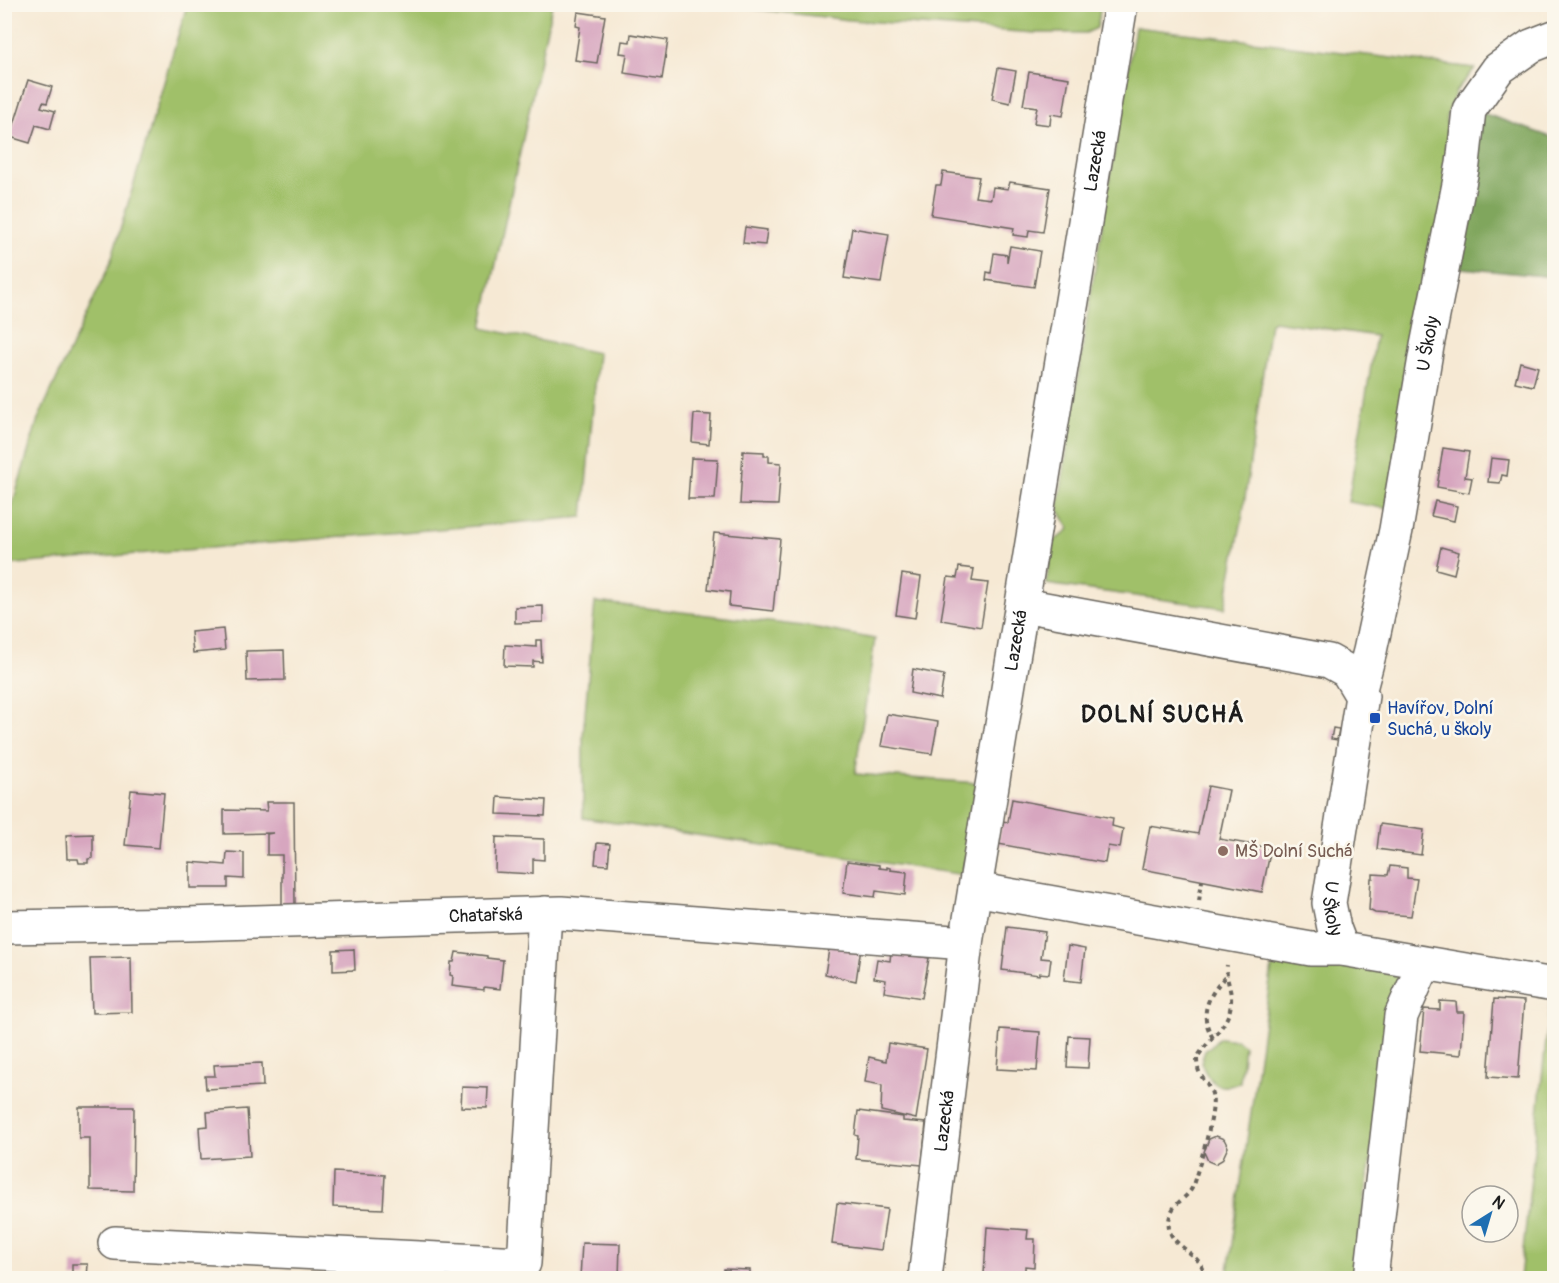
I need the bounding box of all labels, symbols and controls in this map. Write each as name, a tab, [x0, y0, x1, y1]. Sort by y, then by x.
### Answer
street label: Lazecká	[1079, 129, 1112, 194]
street label: U Školy	[1412, 314, 1445, 373]
street label: Lazecká	[1000, 608, 1033, 673]
place label: Havířov, Dolní Suchá, u školy	[1387, 697, 1494, 741]
district label: DOLNÍ SUCHÁ	[1081, 699, 1245, 729]
marker: Havířov, Dolní Suchá, u školy	[1368, 711, 1382, 725]
place label: MŠ Dolní Suchá	[1235, 839, 1352, 863]
marker: MŠ Dolní Suchá	[1216, 844, 1230, 858]
street label: U Školy	[1316, 879, 1347, 940]
street label: Chatařská	[449, 903, 523, 928]
street label: Lazecká	[930, 1089, 960, 1153]
north arrow	[1460, 1184, 1520, 1244]
text: N	[1488, 1192, 1509, 1214]

